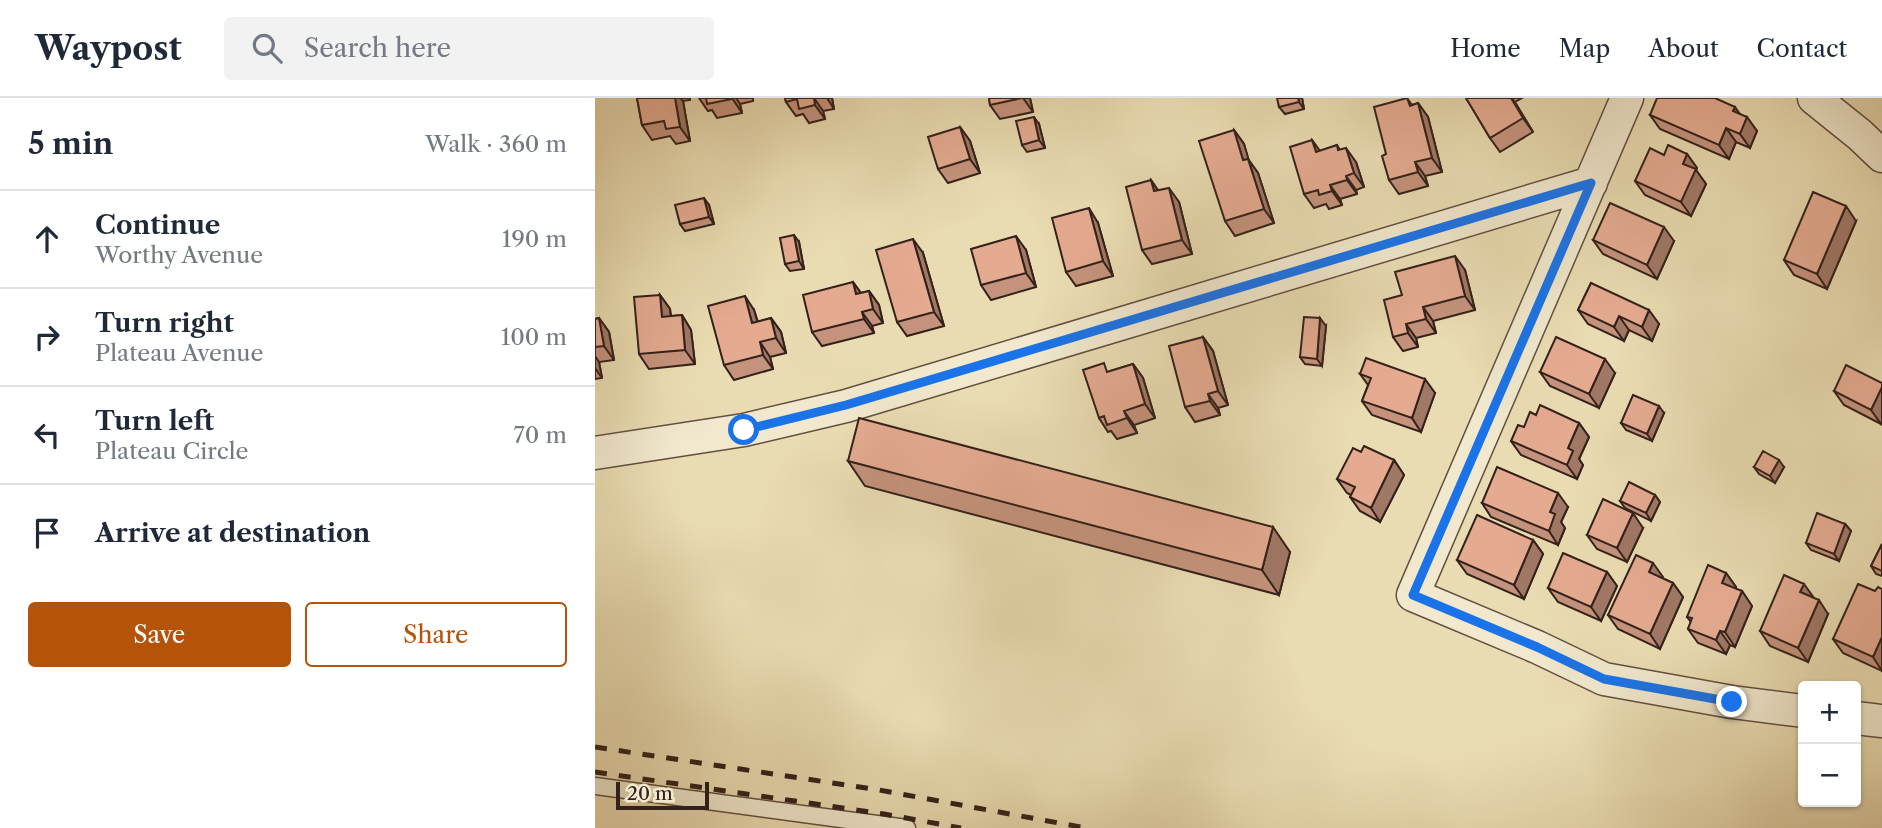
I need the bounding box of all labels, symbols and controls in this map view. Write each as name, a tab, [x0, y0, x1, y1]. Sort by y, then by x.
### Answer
search box	[224, 17, 714, 80]
text: Waypost	[35, 28, 182, 69]
icon: search	[248, 29, 286, 67]
text: Search here	[304, 32, 451, 64]
text: Home	[1450, 34, 1521, 63]
text: Map	[1559, 34, 1610, 63]
text: About	[1648, 34, 1719, 63]
text: Contact	[1757, 34, 1847, 63]
text: 5 min	[28, 125, 113, 162]
text: Walk · 360 m	[425, 130, 567, 158]
text: Continue	[95, 209, 220, 241]
icon: ahead	[28, 220, 66, 258]
text: 190 m	[502, 225, 567, 253]
text: Worthy Avenue	[95, 241, 263, 269]
text: Turn right	[95, 307, 234, 339]
icon: right	[28, 318, 66, 356]
text: 100 m	[501, 323, 567, 351]
text: Plateau Avenue	[95, 339, 263, 367]
text: Turn left	[95, 405, 214, 437]
route start	[728, 414, 759, 445]
icon: left	[28, 416, 66, 454]
text: 70 m	[514, 421, 567, 449]
text: Plateau Circle	[95, 437, 249, 465]
icon: arrive	[28, 514, 66, 552]
text: Arrive at destination	[95, 517, 370, 549]
button: Save	[28, 602, 291, 667]
button: Share	[305, 602, 567, 667]
map controls	[1798, 681, 1861, 807]
button: +	[1798, 681, 1861, 744]
route end	[1716, 686, 1747, 717]
button: −	[1798, 744, 1861, 807]
scale bar	[616, 779, 709, 811]
text: 20 m	[627, 782, 673, 805]

